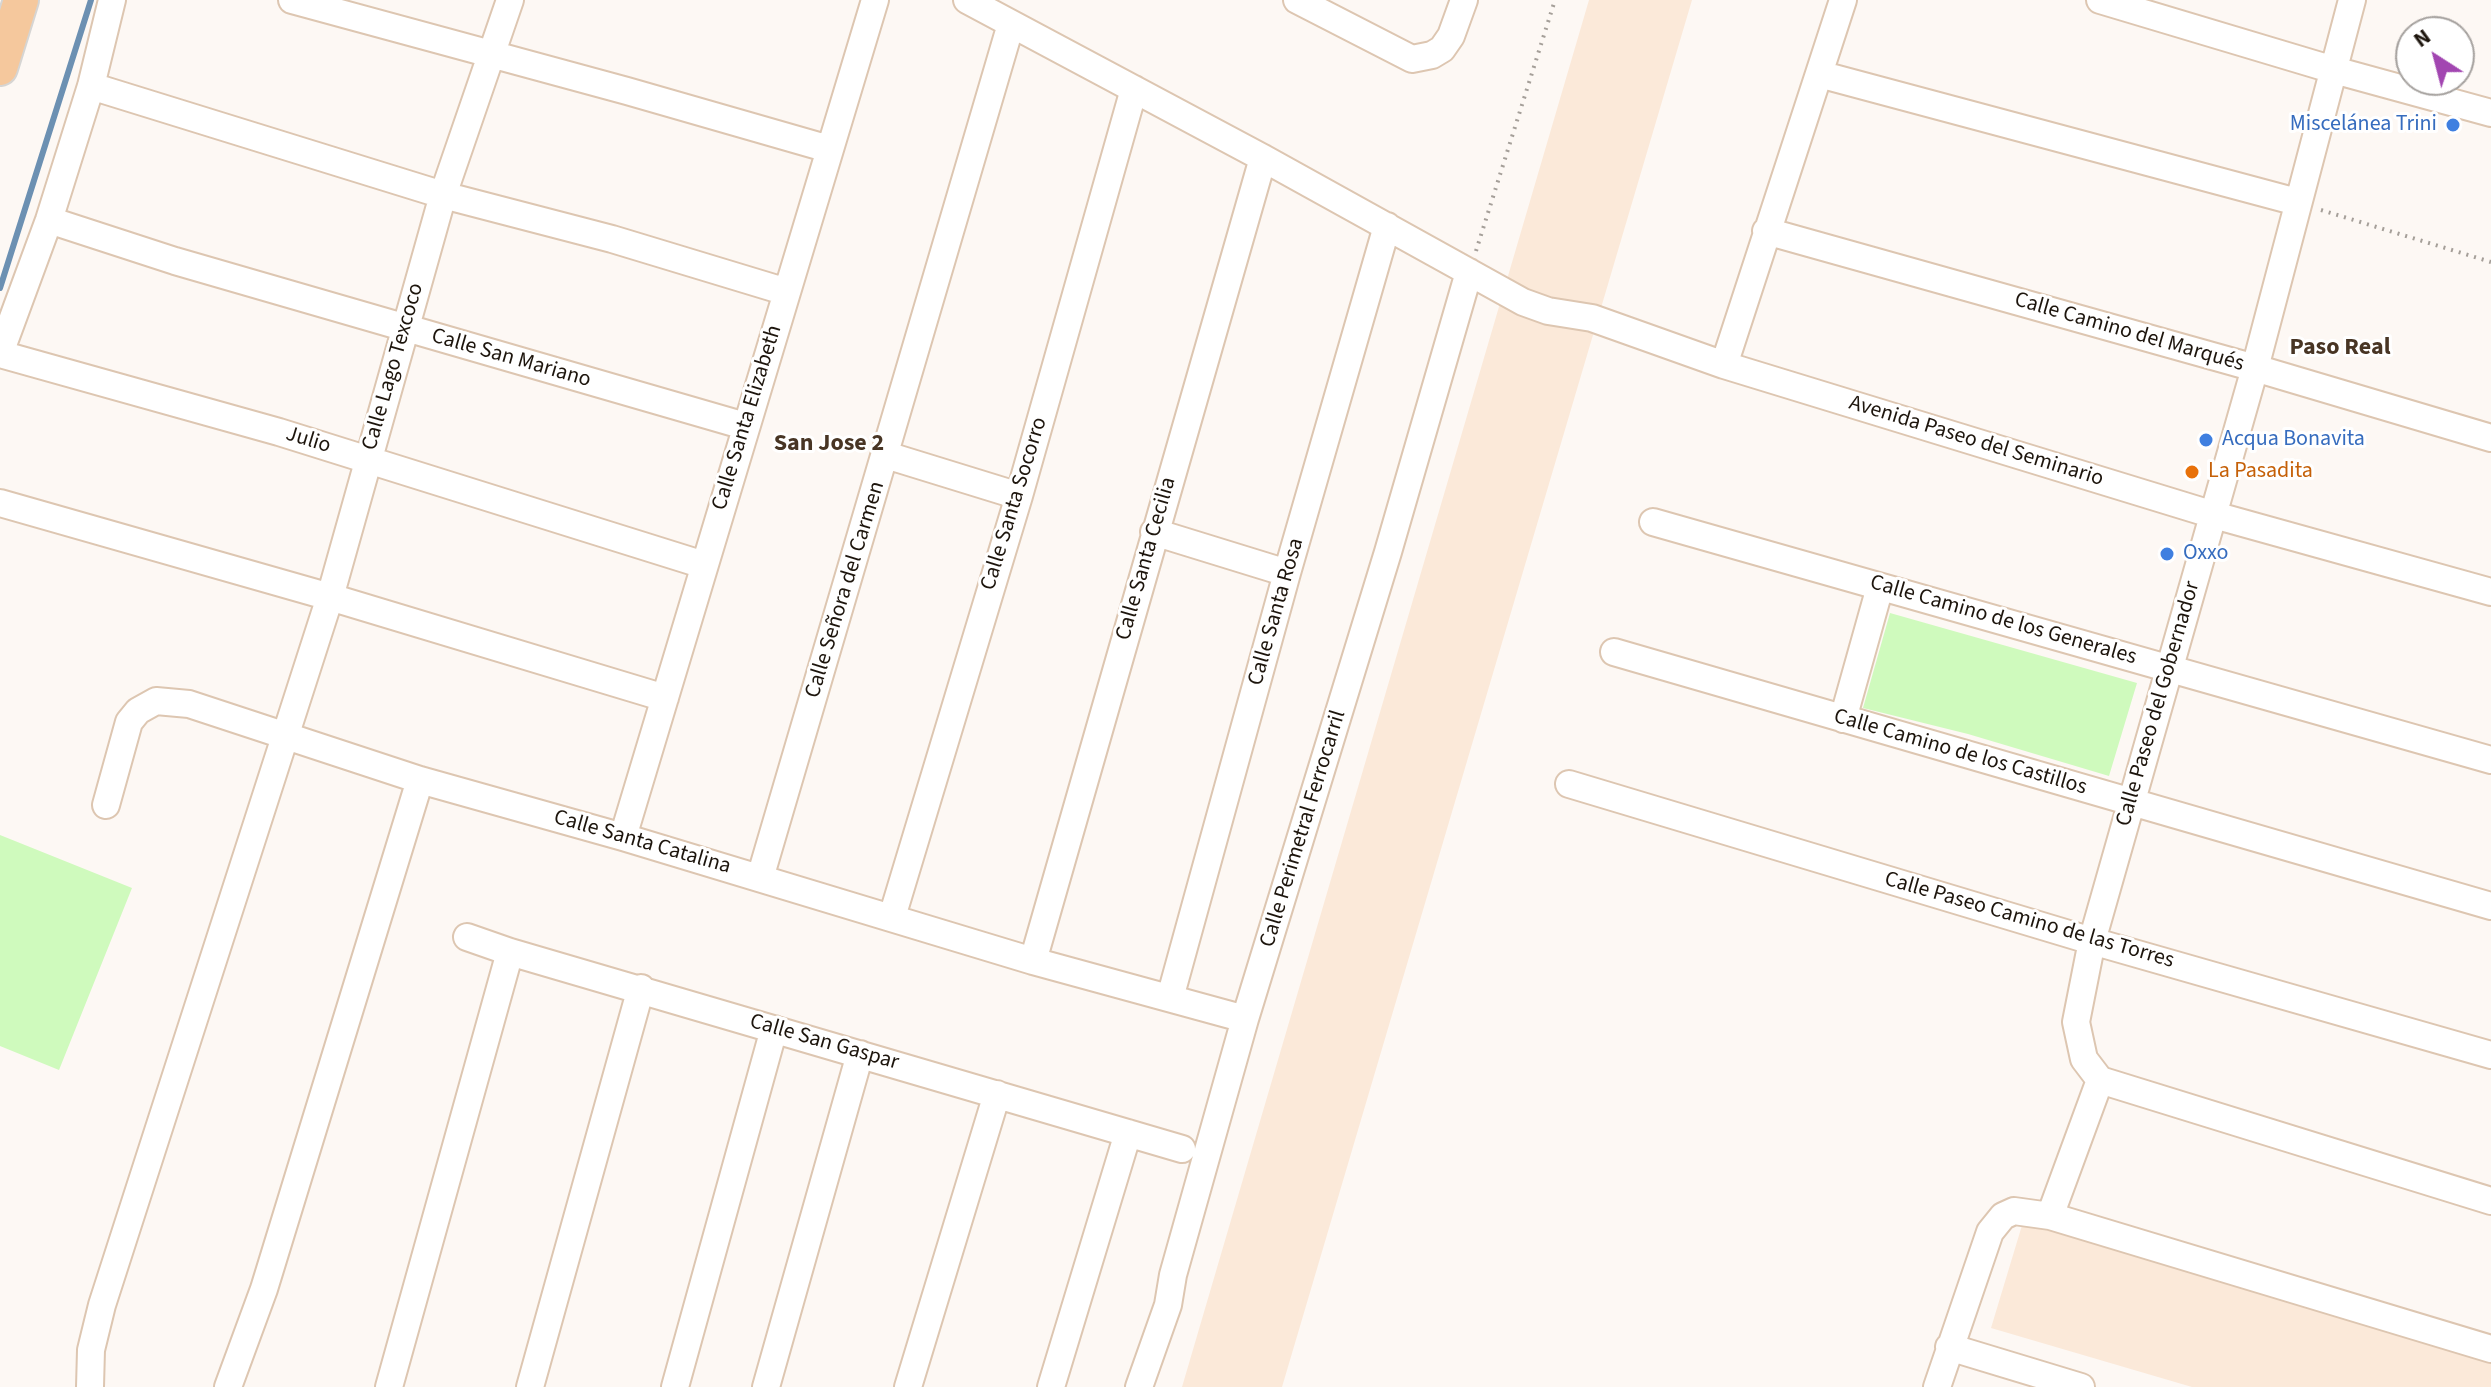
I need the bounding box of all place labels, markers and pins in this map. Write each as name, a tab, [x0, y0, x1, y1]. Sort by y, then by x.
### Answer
place label: Miscelánea Trini	[2290, 112, 2437, 138]
marker: Miscelánea Trini	[2444, 116, 2462, 134]
place label: Acqua Bonavita	[2222, 427, 2365, 453]
marker: Acqua Bonavita	[2197, 431, 2215, 449]
place label: La Pasadita	[2208, 459, 2313, 485]
marker: La Pasadita	[2183, 463, 2201, 481]
place label: Oxxo	[2183, 541, 2228, 567]
marker: Oxxo	[2158, 545, 2176, 563]

